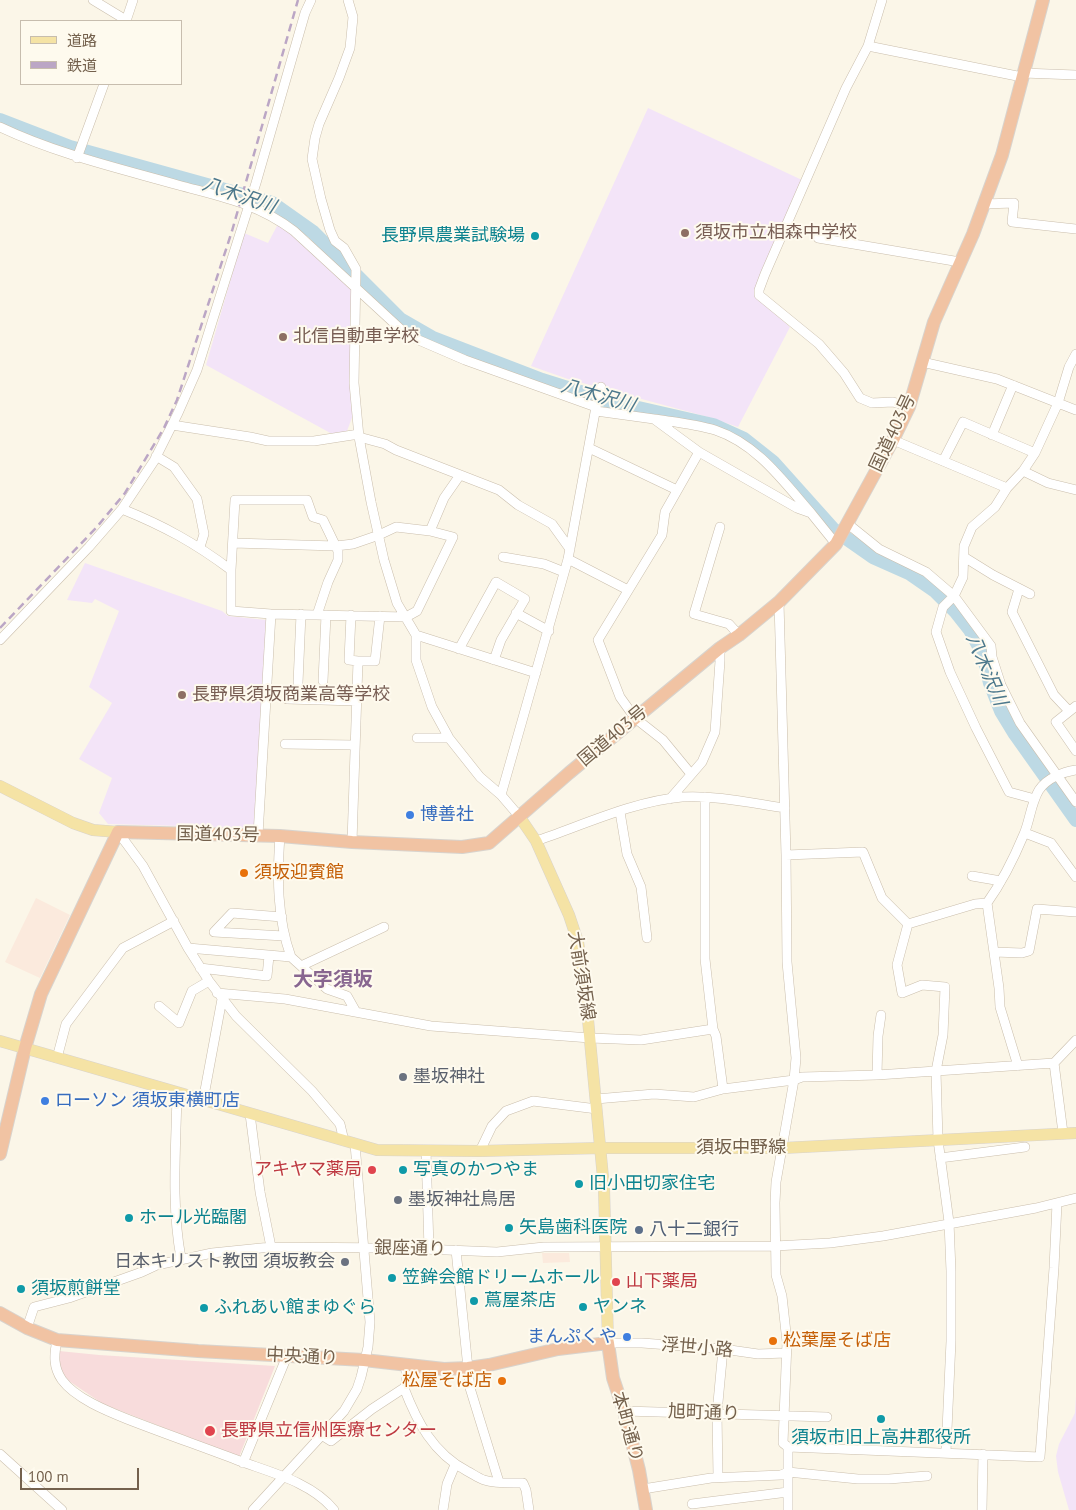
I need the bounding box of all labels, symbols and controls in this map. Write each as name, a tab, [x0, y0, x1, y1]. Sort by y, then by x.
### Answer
legend	[20, 20, 182, 85]
text: 道路	[67, 31, 97, 50]
text: 鉄道	[67, 56, 97, 75]
water label: 八木沢川	[199, 173, 279, 219]
place label: 須坂市立相森中学校	[695, 222, 857, 244]
place label: 長野県農業試験場	[381, 225, 525, 247]
marker: 須坂市立相森中学校	[679, 227, 691, 239]
marker: 長野県農業試験場	[529, 230, 541, 242]
place label: 北信自動車学校	[293, 326, 419, 348]
marker: 北信自動車学校	[277, 331, 289, 343]
water label: 八木沢川	[558, 375, 638, 417]
street label: 国道403号	[866, 391, 920, 475]
water label: 八木沢川	[961, 631, 1011, 709]
place label: 長野県須坂商業高等学校	[192, 684, 390, 706]
marker: 長野県須坂商業高等学校	[176, 689, 188, 701]
street label: 国道403号	[574, 701, 652, 771]
place label: 博善社	[420, 804, 474, 826]
marker: 博善社	[404, 809, 416, 821]
street label: 国道403号	[176, 823, 260, 847]
place label: 須坂迎賓館	[254, 862, 344, 884]
marker: 須坂迎賓館	[238, 867, 250, 879]
street label: 大前須坂線	[563, 930, 599, 1022]
district label: 大字須坂	[293, 968, 373, 992]
place label: 墨坂神社	[413, 1066, 485, 1088]
marker: 墨坂神社	[397, 1071, 409, 1083]
place label: ローソン 須坂東横町店	[55, 1090, 240, 1112]
marker: ローソン 須坂東横町店	[39, 1095, 51, 1107]
street label: 須坂中野線	[696, 1137, 786, 1159]
place label: アキヤマ薬局	[254, 1159, 362, 1181]
place label: 写真のかつやま	[413, 1159, 539, 1181]
marker: アキヤマ薬局	[366, 1164, 378, 1176]
marker: 写真のかつやま	[397, 1164, 409, 1176]
place label: 旧小田切家住宅	[589, 1173, 715, 1195]
marker: 旧小田切家住宅	[573, 1178, 585, 1190]
place label: 墨坂神社鳥居	[408, 1189, 516, 1211]
marker: 墨坂神社鳥居	[392, 1194, 404, 1206]
place label: ホール光臨閣	[139, 1207, 247, 1229]
marker: ホール光臨閣	[123, 1212, 135, 1224]
place label: 矢島歯科医院	[519, 1217, 627, 1239]
place label: 八十二銀行	[649, 1219, 739, 1241]
marker: 矢島歯科医院	[503, 1222, 515, 1234]
marker: 八十二銀行	[633, 1224, 645, 1236]
street label: 銀座通り	[374, 1238, 446, 1260]
place label: 日本キリスト教団 須坂教会	[114, 1251, 335, 1273]
marker: 日本キリスト教団 須坂教会	[339, 1256, 351, 1268]
place label: 笠鉾会館ドリームホール	[402, 1267, 600, 1289]
place label: 山下薬局	[626, 1271, 698, 1293]
marker: 笠鉾会館ドリームホール	[386, 1272, 398, 1284]
marker: 山下薬局	[610, 1276, 622, 1288]
place label: 須坂煎餅堂	[31, 1278, 121, 1300]
marker: 須坂煎餅堂	[15, 1283, 27, 1295]
place label: 蔦屋茶店	[484, 1290, 556, 1312]
marker: 蔦屋茶店	[468, 1295, 480, 1307]
place label: ヤンネ	[593, 1296, 647, 1318]
place label: ふれあい館まゆぐら	[214, 1297, 376, 1319]
marker: ヤンネ	[577, 1301, 589, 1313]
marker: ふれあい館まゆぐら	[198, 1302, 210, 1314]
place label: まんぷくや	[527, 1326, 617, 1348]
place label: 松葉屋そば店	[783, 1330, 891, 1352]
marker: まんぷくや	[621, 1331, 633, 1343]
street label: 浮世小路	[660, 1334, 734, 1362]
marker: 松葉屋そば店	[767, 1335, 779, 1347]
street label: 中央通り	[265, 1344, 339, 1370]
place label: 松屋そば店	[402, 1370, 492, 1392]
marker: 松屋そば店	[496, 1375, 508, 1387]
street label: 本町通り	[607, 1389, 647, 1465]
street label: 旭町通り	[668, 1401, 740, 1425]
marker: 須坂市旧上高井郡役所	[875, 1413, 887, 1425]
place label: 長野県立信州医療センター	[221, 1420, 437, 1442]
marker: 長野県立信州医療センター	[203, 1424, 217, 1438]
place label: 須坂市旧上高井郡役所	[791, 1427, 971, 1449]
scale bar	[22, 1458, 141, 1490]
text: 100 m	[28, 1467, 69, 1486]

